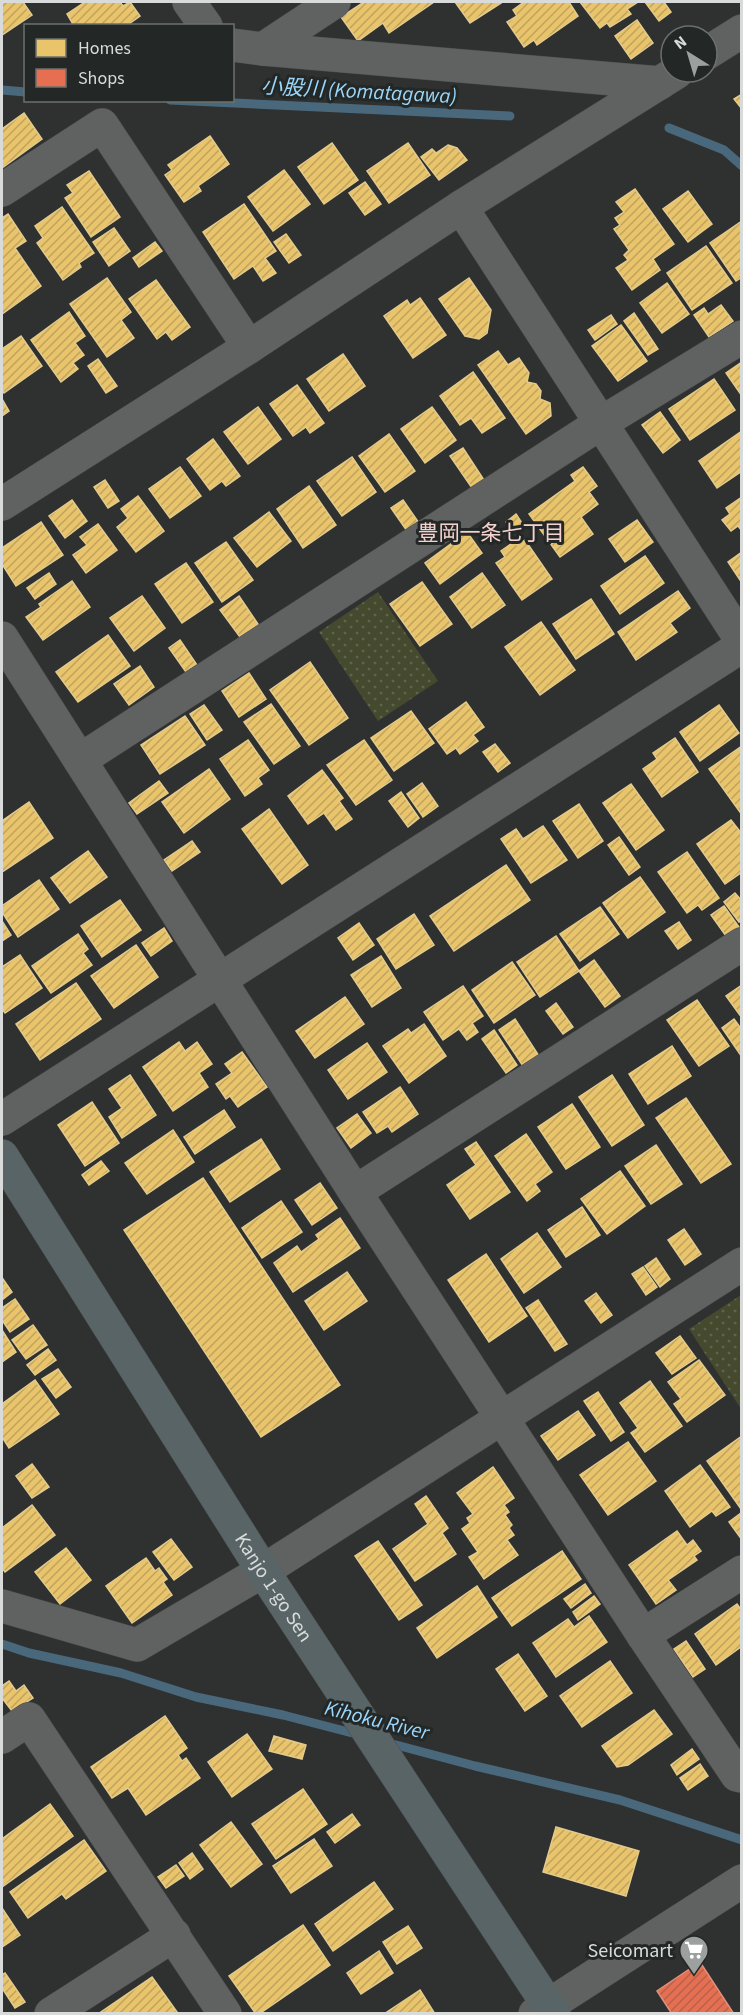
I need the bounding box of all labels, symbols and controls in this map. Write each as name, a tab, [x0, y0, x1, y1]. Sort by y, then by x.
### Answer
legend	[24, 24, 234, 102]
north arrow	[659, 24, 719, 84]
text: N	[670, 31, 691, 55]
text: Homes	[78, 36, 131, 61]
text: Shops	[78, 66, 125, 91]
water label: 小股川 (Komatagawa)	[260, 71, 458, 111]
district label: 豊岡一条七丁目	[418, 518, 565, 548]
street label: Kanjo 1-go Sen	[228, 1528, 319, 1648]
water label: Kihoku River	[322, 1693, 433, 1748]
supermarket icon: Seicomart	[678, 1934, 710, 1976]
place label: Seicomart	[588, 1937, 673, 1965]

